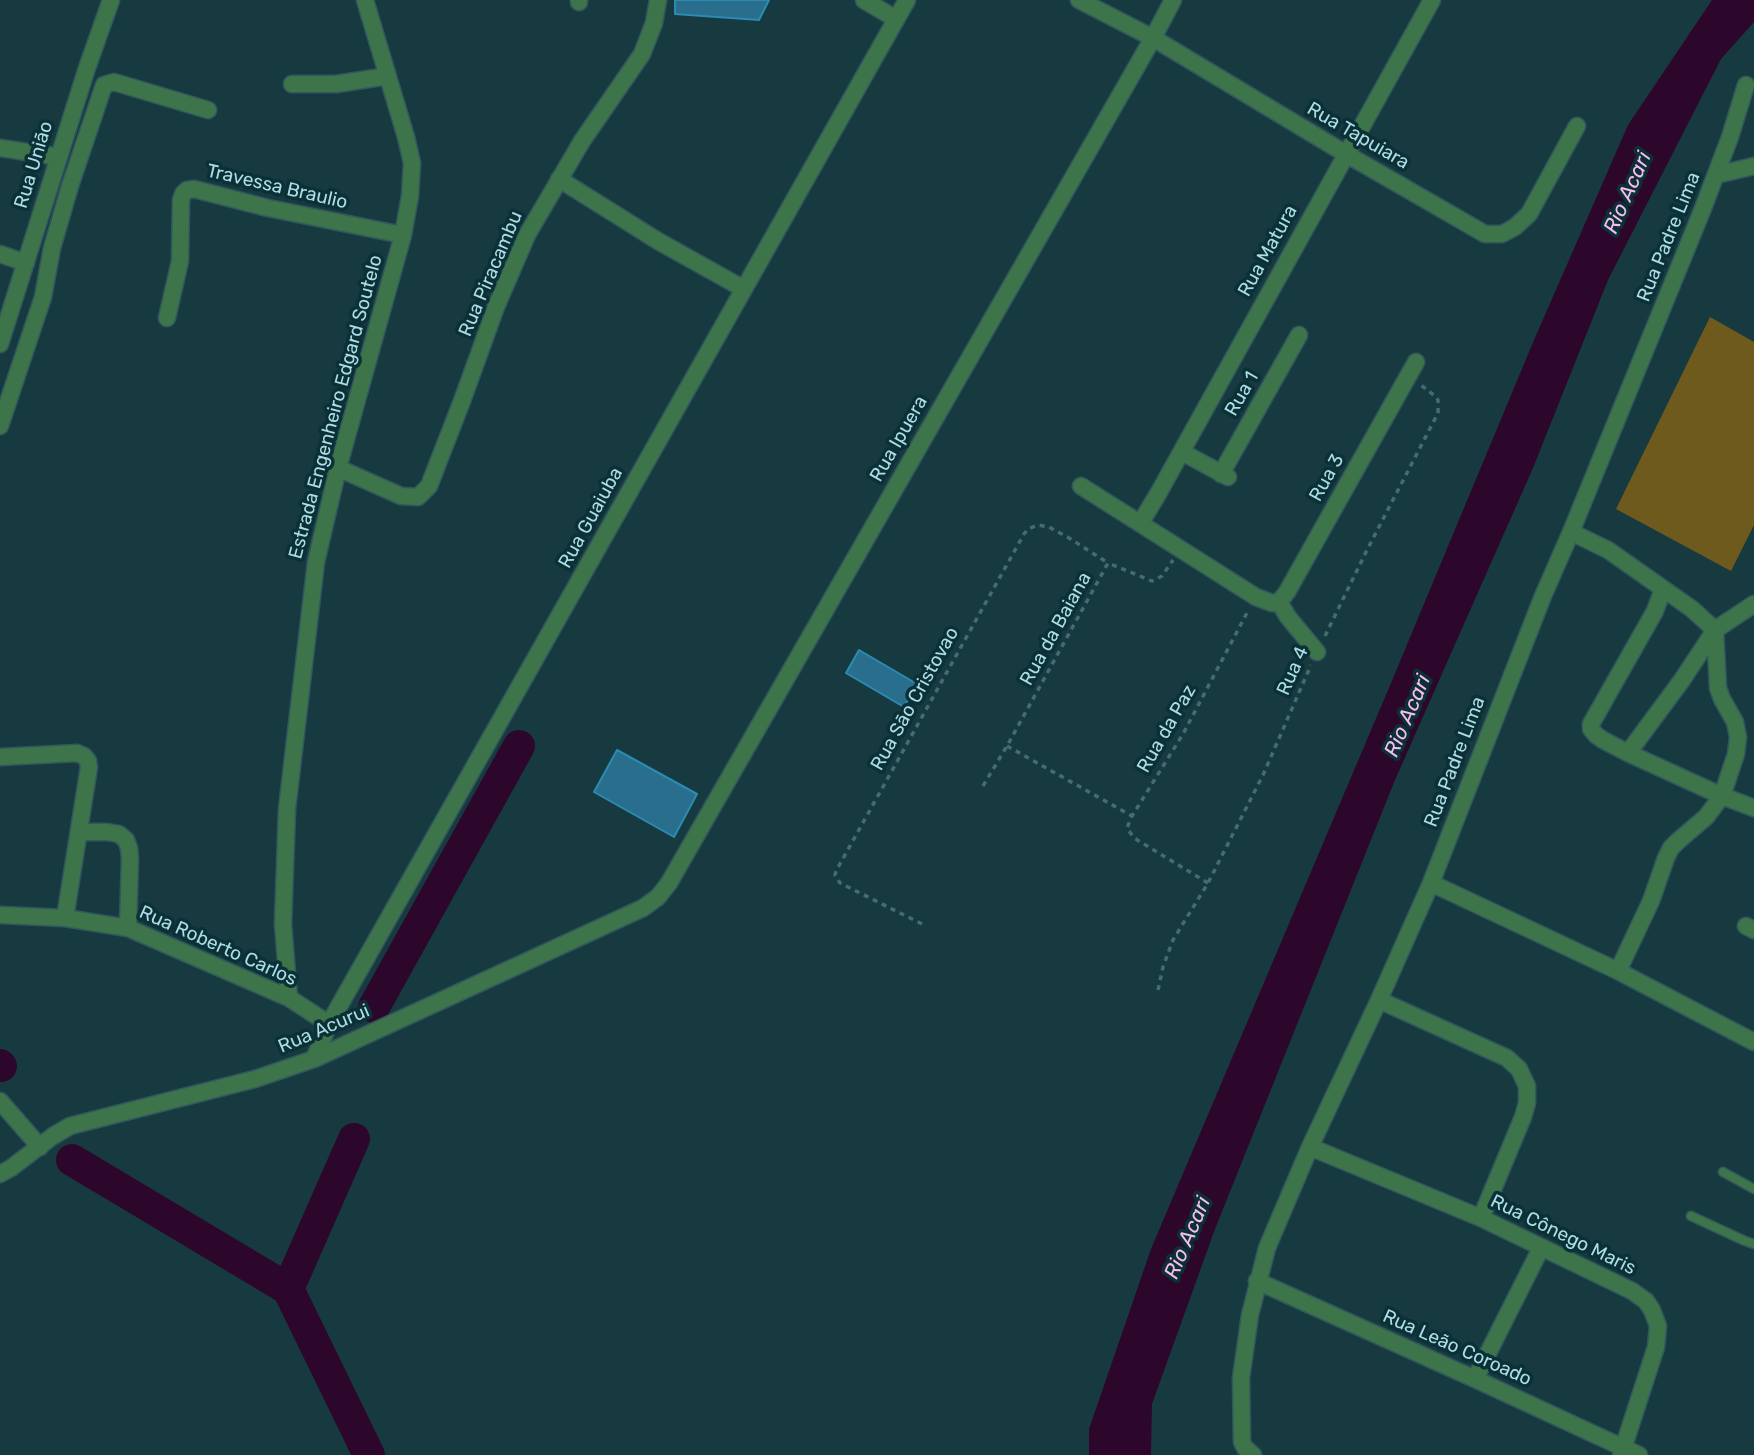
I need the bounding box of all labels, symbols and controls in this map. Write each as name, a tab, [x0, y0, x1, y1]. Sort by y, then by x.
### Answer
street label: Rua Tapuiara	[1303, 98, 1413, 174]
street label: Rua União	[10, 119, 58, 211]
water label: Rio Acari	[1599, 148, 1657, 238]
street label: Travessa Braulio	[204, 160, 350, 214]
street label: Rua Padre Lima	[1633, 169, 1705, 305]
street label: Rua Matura	[1234, 201, 1302, 301]
street label: Rua Piracambu	[454, 208, 528, 340]
street label: Estrada Engenheiro Edgard Soutelo	[284, 252, 388, 562]
street label: Rua 1	[1220, 368, 1264, 420]
street label: Rua Ipuera	[865, 392, 933, 486]
street label: Rua 3	[1305, 450, 1349, 506]
street label: Rua Guaiuba	[554, 464, 628, 572]
street label: Rua da Baiana	[1016, 568, 1096, 690]
street label: Rua Sāo Cristovao	[866, 623, 964, 775]
street label: Rua 4	[1272, 643, 1314, 699]
water label: Rio Acari	[1379, 671, 1437, 761]
street label: Rua da Paz	[1133, 681, 1201, 777]
street label: Rua Padre Lima	[1420, 694, 1490, 830]
street label: Rua Roberto Carlos	[136, 901, 300, 991]
street label: Rua Acurui	[275, 1000, 373, 1058]
street label: Rua Cônego Maris	[1487, 1190, 1639, 1280]
water label: Rio Acari	[1159, 1193, 1217, 1283]
street label: Rua Leão Coroado	[1379, 1305, 1535, 1391]

